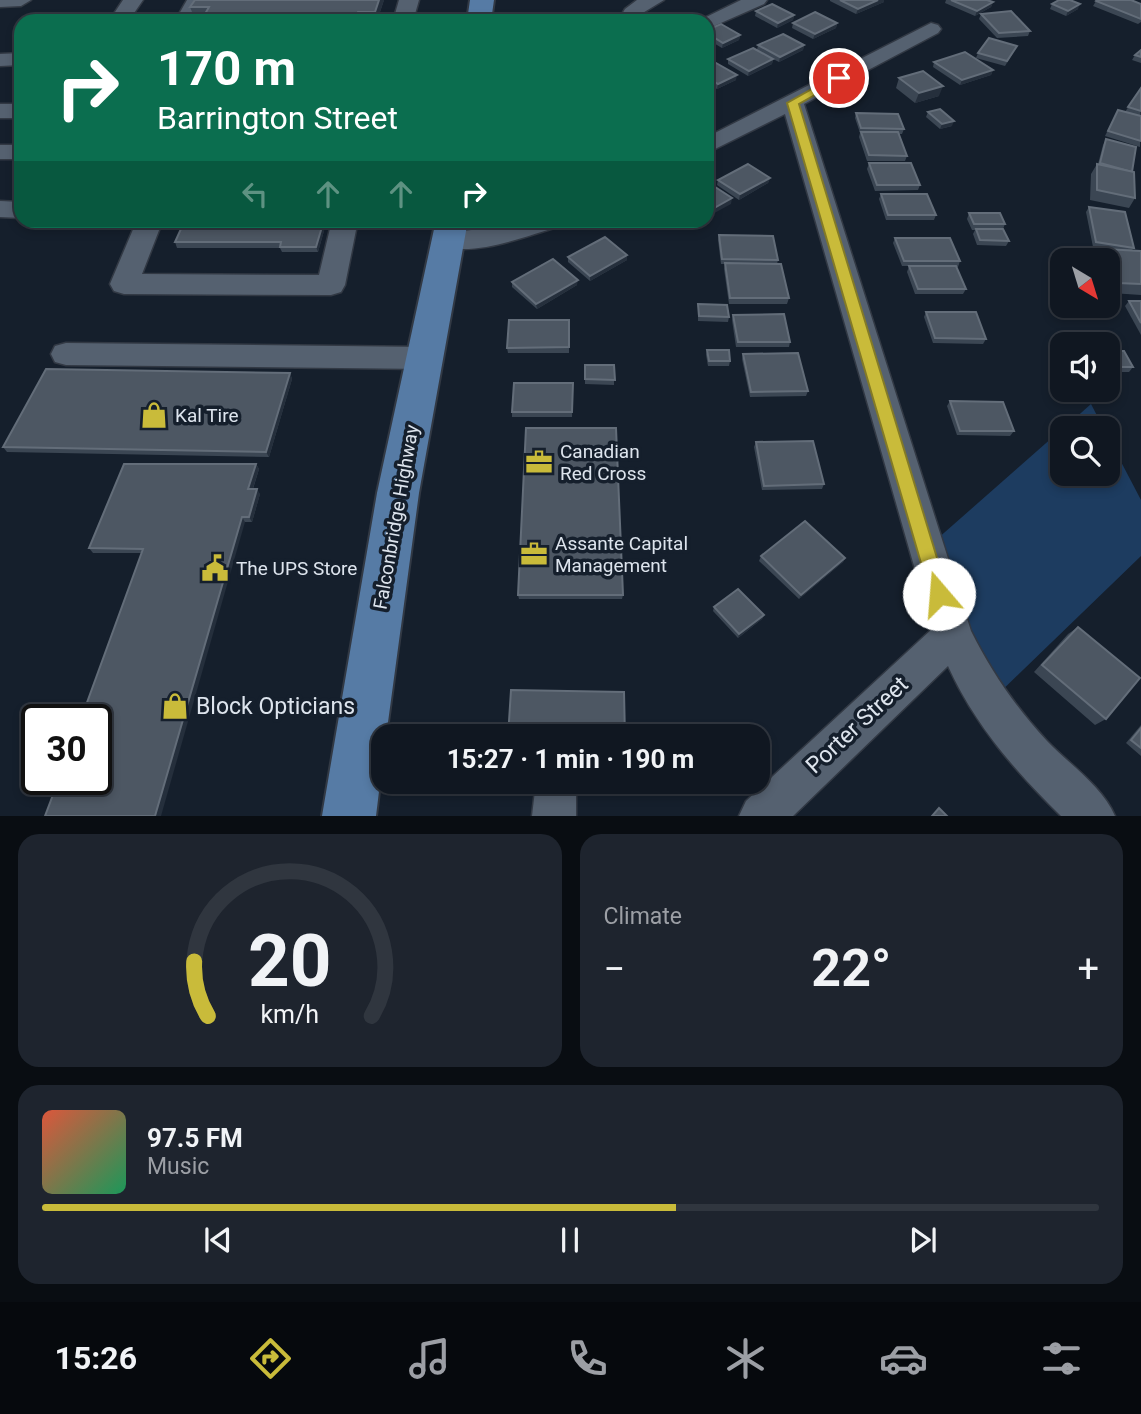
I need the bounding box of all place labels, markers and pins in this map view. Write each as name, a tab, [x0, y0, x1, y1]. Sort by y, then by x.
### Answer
pin	[809, 48, 869, 108]
shop icon: Kal Tire	[139, 400, 169, 430]
place label: Kal Tire	[175, 404, 239, 427]
place label: Canadian Red Cross	[560, 440, 646, 485]
office icon: Canadian Red Cross	[524, 447, 554, 477]
place label: Assante Capital Management	[555, 532, 688, 577]
office icon: Assante Capital Management	[519, 539, 549, 569]
public building icon: The UPS Store	[200, 553, 230, 583]
place label: The UPS Store	[236, 557, 357, 580]
shop icon: Block Opticians	[160, 691, 190, 721]
place label: Block Opticians	[196, 693, 355, 720]

